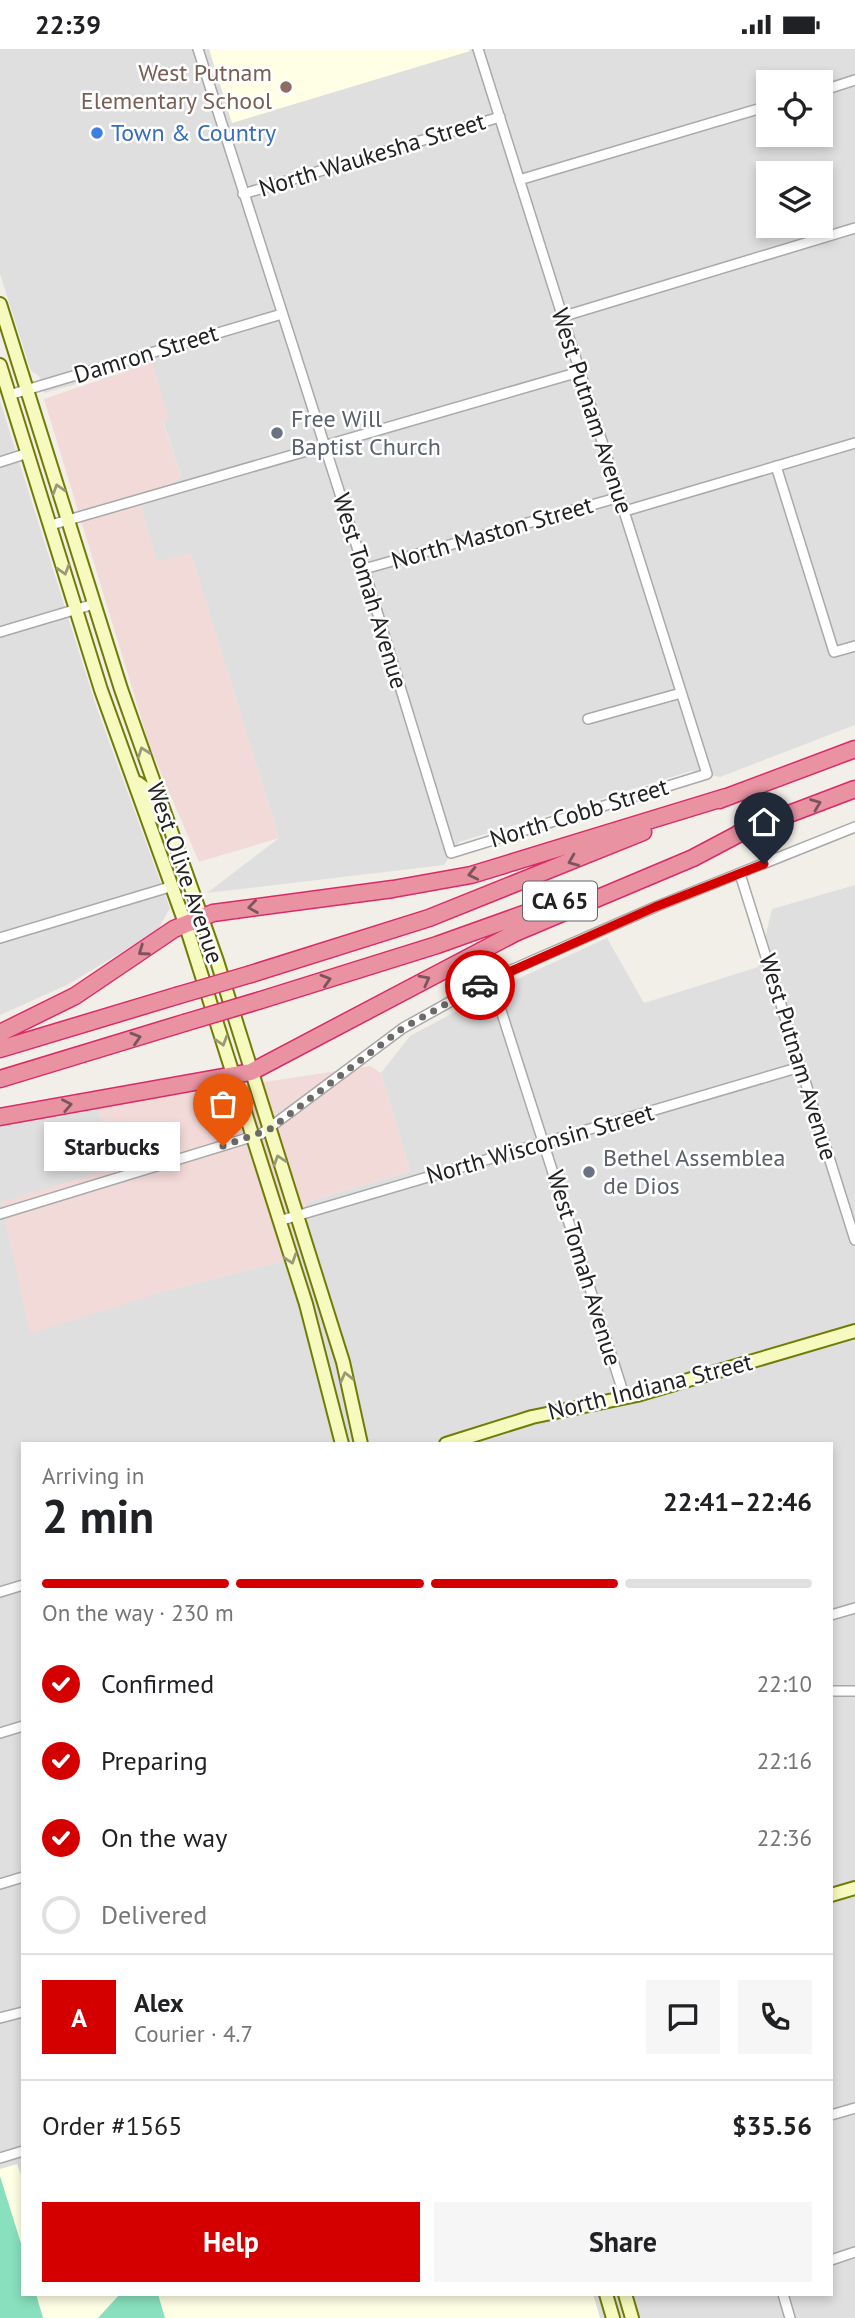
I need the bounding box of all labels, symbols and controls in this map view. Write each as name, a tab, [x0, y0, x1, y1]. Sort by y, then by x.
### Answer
text: 22:39	[35, 8, 101, 41]
place label: West Putnam Elementary School	[81, 57, 272, 116]
map controls	[756, 70, 833, 238]
button: locate	[756, 70, 833, 147]
marker: West Putnam Elementary School	[278, 79, 294, 95]
street label: North Waukesha Street	[255, 105, 489, 204]
place label: Town & Country	[111, 117, 276, 148]
marker: Town & Country	[89, 125, 105, 141]
button: layers	[756, 161, 833, 238]
street label: West Putnam Avenue	[545, 304, 640, 518]
street label: Damron Street	[70, 317, 222, 390]
place label: Free Will Baptist Church	[291, 403, 441, 462]
marker: Free Will Baptist Church	[269, 425, 285, 441]
one-way arrow	[51, 483, 66, 495]
street label: West Tomah Avenue	[326, 489, 415, 693]
street label: North Maston Street	[388, 489, 596, 576]
one-way arrow	[56, 564, 71, 576]
one-way arrow	[137, 747, 151, 759]
street label: North Cobb Street	[486, 771, 672, 854]
street label: West Olive Avenue	[140, 778, 231, 968]
pin	[734, 792, 794, 864]
one-way arrow	[810, 798, 822, 812]
icon: home	[745, 803, 783, 841]
one-way arrow	[567, 852, 579, 866]
one-way arrow	[467, 865, 479, 880]
road number: CA 65	[523, 881, 597, 921]
one-way arrow	[247, 899, 259, 914]
one-way arrow	[138, 943, 151, 956]
courier	[445, 950, 515, 1020]
street label: West Putnam Avenue	[752, 950, 845, 1164]
icon: car	[461, 966, 499, 1004]
one-way arrow	[320, 974, 332, 989]
one-way arrow	[418, 975, 430, 988]
one-way arrow	[129, 1031, 141, 1046]
one-way arrow	[214, 1035, 229, 1047]
pin	[193, 1074, 253, 1146]
icon: bag	[204, 1085, 242, 1123]
street label: North Wisconsin Street	[423, 1096, 657, 1191]
one-way arrow	[61, 1098, 73, 1113]
callout: Starbucks	[44, 1121, 181, 1171]
text: Starbucks	[64, 1132, 160, 1161]
place label: Bethel Assemblea de Dios	[603, 1142, 785, 1201]
one-way arrow	[273, 1154, 287, 1166]
marker: Bethel Assemblea de Dios	[581, 1164, 597, 1180]
street label: West Tomah Avenue	[540, 1166, 629, 1370]
one-way arrow	[283, 1252, 297, 1264]
street label: North Indiana Street	[544, 1346, 755, 1427]
one-way arrow	[340, 1371, 354, 1383]
text: Arriving in	[42, 1461, 144, 1490]
text: 22:41–22:46	[663, 1485, 812, 1518]
text: 2 min	[42, 1486, 154, 1546]
text: On the way · 230 m	[42, 1598, 234, 1627]
icon: check	[42, 1665, 80, 1703]
text: Confirmed	[101, 1667, 214, 1700]
text: 22:10	[757, 1669, 812, 1698]
icon: check	[42, 1742, 80, 1780]
text: Preparing	[101, 1744, 208, 1777]
text: 22:16	[757, 1746, 812, 1775]
icon: check	[42, 1819, 80, 1857]
text: On the way	[101, 1821, 227, 1854]
text: 22:36	[757, 1823, 812, 1852]
text: Delivered	[101, 1898, 207, 1931]
button: chat	[646, 1980, 720, 2054]
button: phone	[738, 1980, 812, 2054]
text: Alex	[134, 1986, 184, 2019]
text: A	[71, 2001, 87, 2034]
text: Courier · 4.7	[134, 2019, 253, 2048]
text: Order #1565	[42, 2109, 182, 2142]
text: $35.56	[732, 2109, 812, 2142]
button: Help	[42, 2202, 420, 2282]
button: Share	[434, 2202, 812, 2282]

